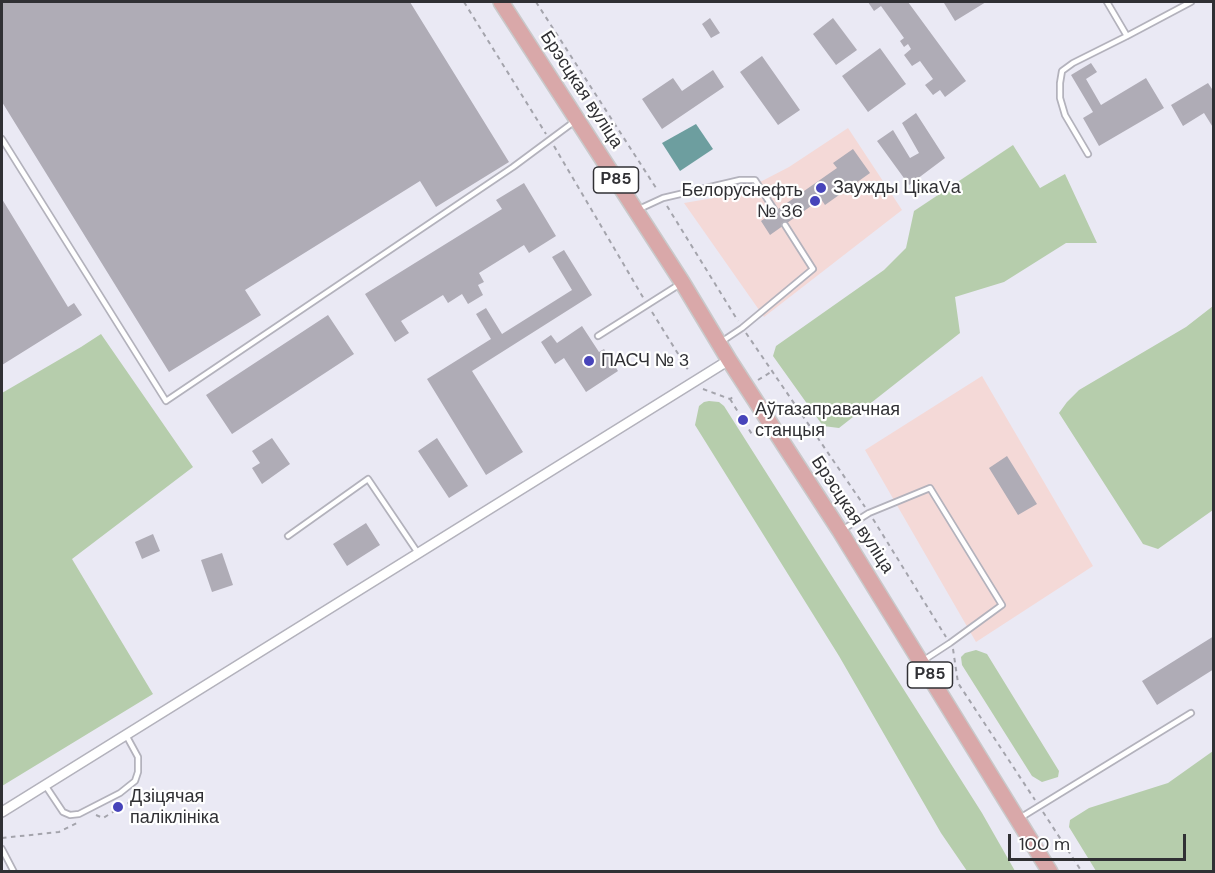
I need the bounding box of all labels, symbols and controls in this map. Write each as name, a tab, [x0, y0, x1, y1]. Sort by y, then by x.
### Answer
street label: Брэсцкая вуліца	[535, 27, 627, 153]
road number: Р85	[594, 167, 638, 193]
place label: Заужды ЦікаVа	[833, 177, 961, 199]
place label: Белоруснефть № 36	[681, 180, 803, 222]
marker: Заужды ЦікаVа	[814, 181, 828, 195]
marker: Белоруснефть № 36	[808, 194, 822, 208]
place label: ПАСЧ № 3	[601, 350, 689, 372]
marker: ПАСЧ № 3	[582, 354, 596, 368]
place label: Аўтазаправачная станцыя	[755, 399, 900, 442]
marker: Аўтазаправачная станцыя	[736, 413, 750, 427]
street label: Брэсцкая вуліца	[806, 452, 898, 578]
road number: Р85	[908, 662, 952, 688]
place label: Дзіцячая паліклініка	[130, 786, 219, 828]
marker: Дзіцячая паліклініка	[111, 800, 125, 814]
scale bar	[1011, 822, 1190, 860]
text: 100 m	[1019, 832, 1070, 856]

